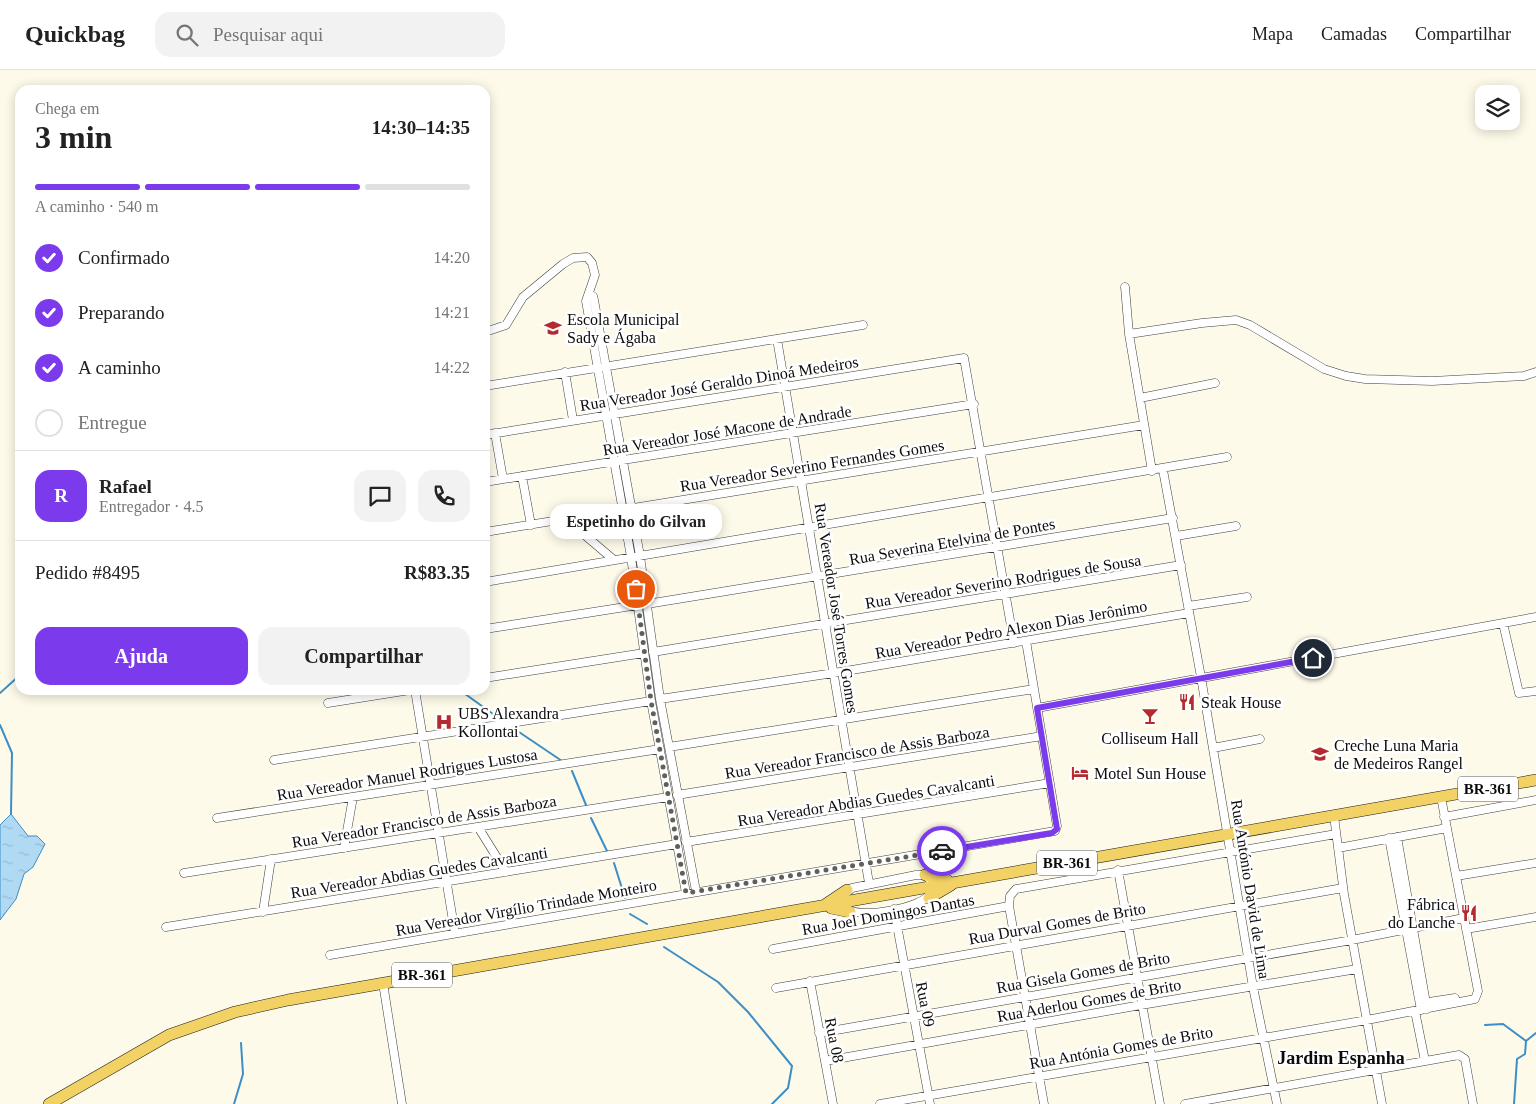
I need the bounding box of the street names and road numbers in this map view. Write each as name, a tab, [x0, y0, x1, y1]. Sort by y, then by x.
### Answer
street label: Rua Vereador José Geraldo Dinoá Medeiros	[579, 353, 860, 414]
street label: Rua Vereador José Macone de Andrade	[601, 402, 853, 459]
street label: Rua Vereador Severino Fernandes Gomes	[679, 436, 945, 495]
street label: Rua Vereador José Torres Gomes	[811, 502, 862, 714]
street label: Rua Severina Etelvina de Pontes	[848, 515, 1056, 568]
street label: Rua Vereador Severino Rodrigues de Sousa	[864, 551, 1142, 613]
street label: Rua Vereador Pedro Alexon Dias Jerônimo	[874, 597, 1148, 662]
street label: Rua Vereador Francisco de Assis Barboza	[724, 723, 991, 782]
street label: Rua Vereador Manuel Rodrigues Lustosa	[276, 745, 539, 804]
street label: Rua Vereador Abdias Guedes Cavalcanti	[736, 772, 996, 829]
road number: BR-361	[1458, 776, 1518, 802]
street label: Rua Vereador Francisco de Assis Barboza	[291, 792, 558, 851]
street label: Rua António David de Lima	[1228, 798, 1273, 980]
street label: Rua Vereador Abdias Guedes Cavalcanti	[289, 844, 549, 901]
road number: BR-361	[1037, 850, 1097, 876]
street label: Rua Vereador Virgílio Trindade Monteiro	[394, 876, 658, 940]
street label: Rua Joel Domingos Dantas	[801, 891, 976, 939]
street label: Rua Durval Gomes de Brito	[967, 900, 1147, 947]
street label: Rua Gisela Gomes de Brito	[995, 949, 1171, 996]
road number: BR-361	[392, 962, 452, 988]
street label: Rua Aderlou Gomes de Brito	[996, 976, 1182, 1025]
street label: Rua 09	[913, 980, 938, 1028]
street label: Rua 08	[822, 1016, 847, 1064]
street label: Rua Antónia Gomes de Brito	[1028, 1023, 1214, 1072]

